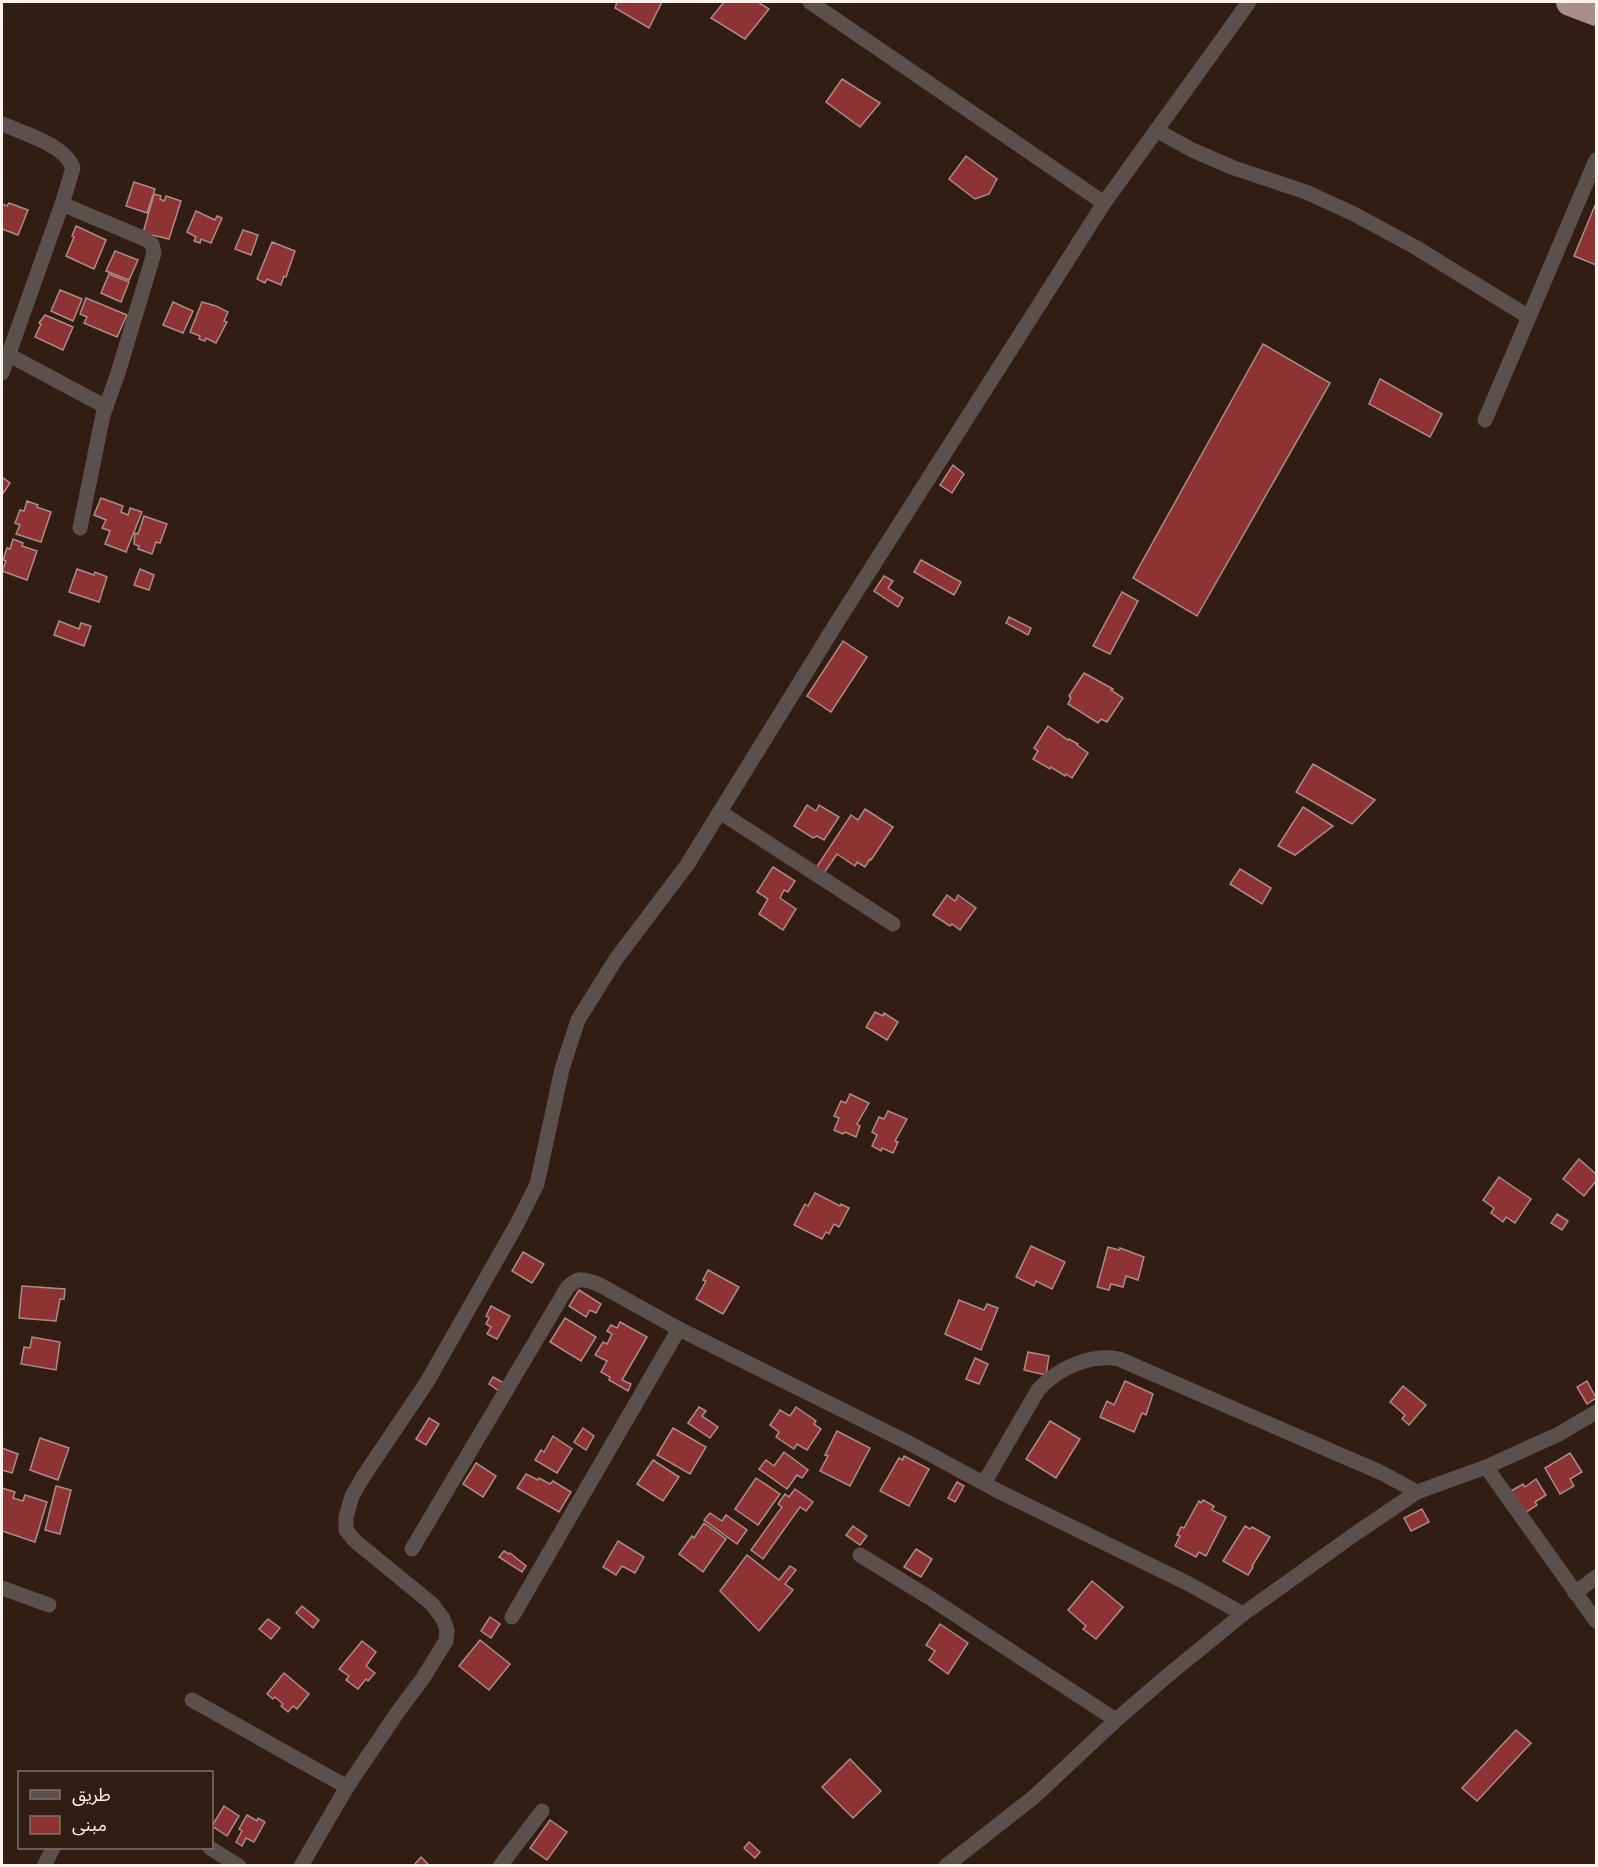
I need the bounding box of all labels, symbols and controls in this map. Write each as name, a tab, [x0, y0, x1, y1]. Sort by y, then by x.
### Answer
legend	[18, 1771, 213, 1849]
text: طريق	[72, 1784, 111, 1806]
text: مبنى	[72, 1814, 107, 1836]

